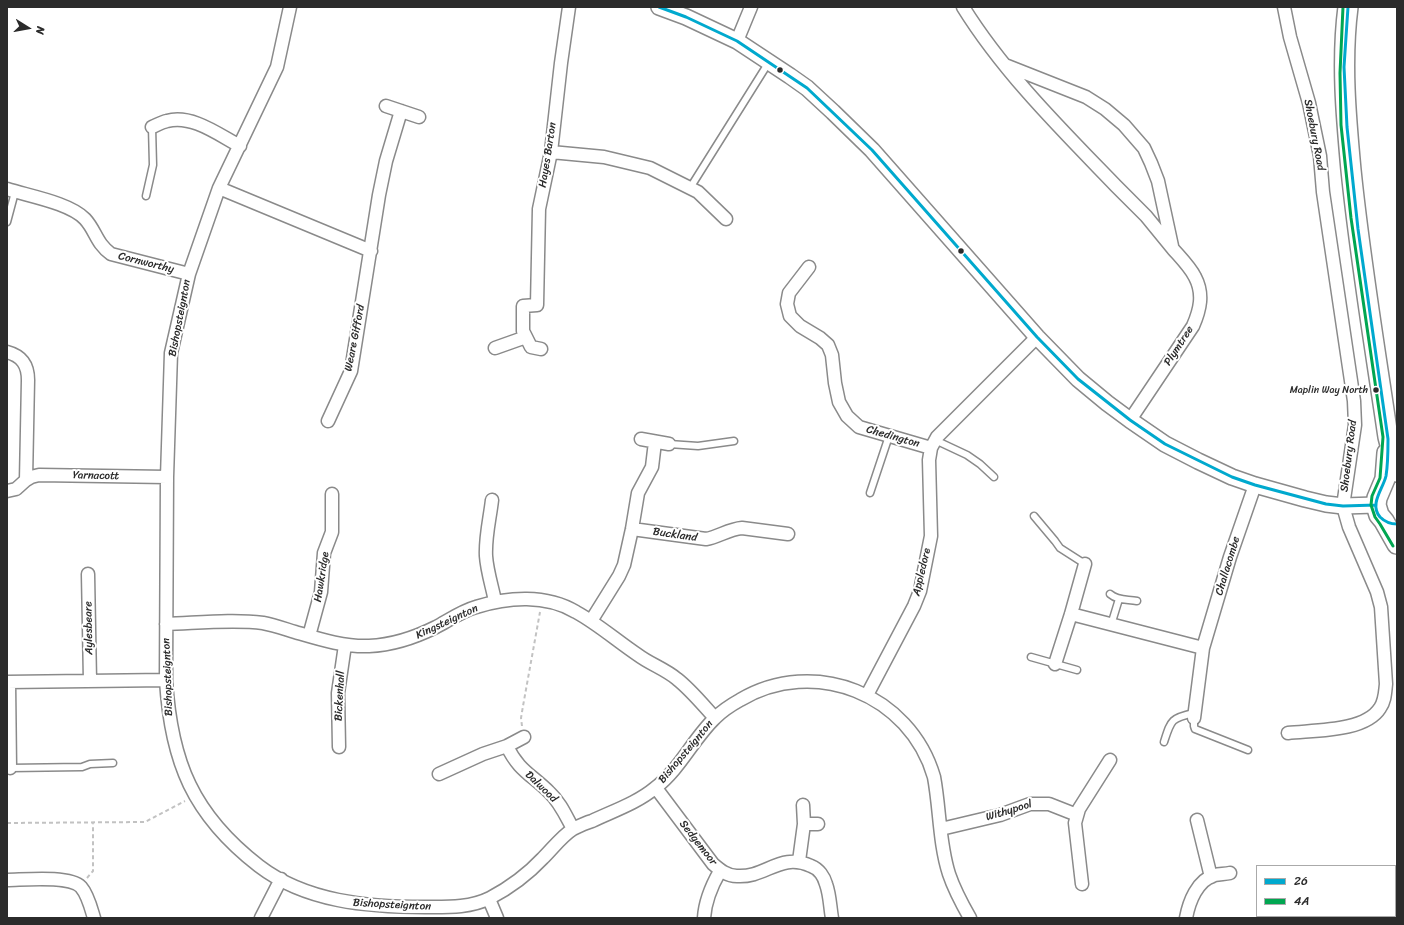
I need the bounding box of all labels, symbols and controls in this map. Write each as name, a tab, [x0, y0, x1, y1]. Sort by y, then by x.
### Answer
north arrow	[8, 8, 48, 48]
text: N	[30, 25, 50, 36]
unlabelled marker	[775, 65, 785, 75]
street label: Shoebury Road	[1301, 98, 1327, 172]
street label: Hayes Barton	[536, 121, 560, 189]
unlabelled marker	[956, 246, 966, 256]
street label: Cornworthy	[117, 250, 175, 276]
street label: Bishopsteignton	[166, 278, 194, 358]
street label: Weare Gifford	[342, 303, 368, 373]
street label: Plymtree	[1161, 324, 1197, 368]
place label: Maplin Way North	[1290, 384, 1368, 396]
marker: Maplin Way North	[1371, 385, 1381, 395]
street label: Shoebury Road	[1338, 419, 1360, 493]
street label: Chedington	[865, 423, 921, 451]
street label: Yarnacott	[73, 469, 119, 483]
street label: Buckland	[652, 525, 698, 545]
street label: Challacombe	[1213, 535, 1243, 597]
street label: Appledore	[910, 547, 934, 597]
street label: Hawkridge	[311, 551, 333, 603]
street label: Aylesbeare	[82, 601, 96, 655]
street label: Kingsteignton	[414, 602, 480, 642]
street label: Bishopsteignton	[160, 638, 176, 716]
street label: Bickenhall	[332, 670, 348, 722]
street label: Bishopsteignton	[656, 718, 716, 786]
street label: Dalwood	[522, 768, 560, 806]
street label: Withypool	[984, 798, 1034, 824]
street label: Sedgemoor	[676, 818, 720, 868]
legend	[1256, 865, 1396, 917]
text: 26	[1294, 870, 1308, 892]
text: 4A	[1294, 890, 1309, 912]
street label: Bishopsteignton	[353, 896, 431, 914]

